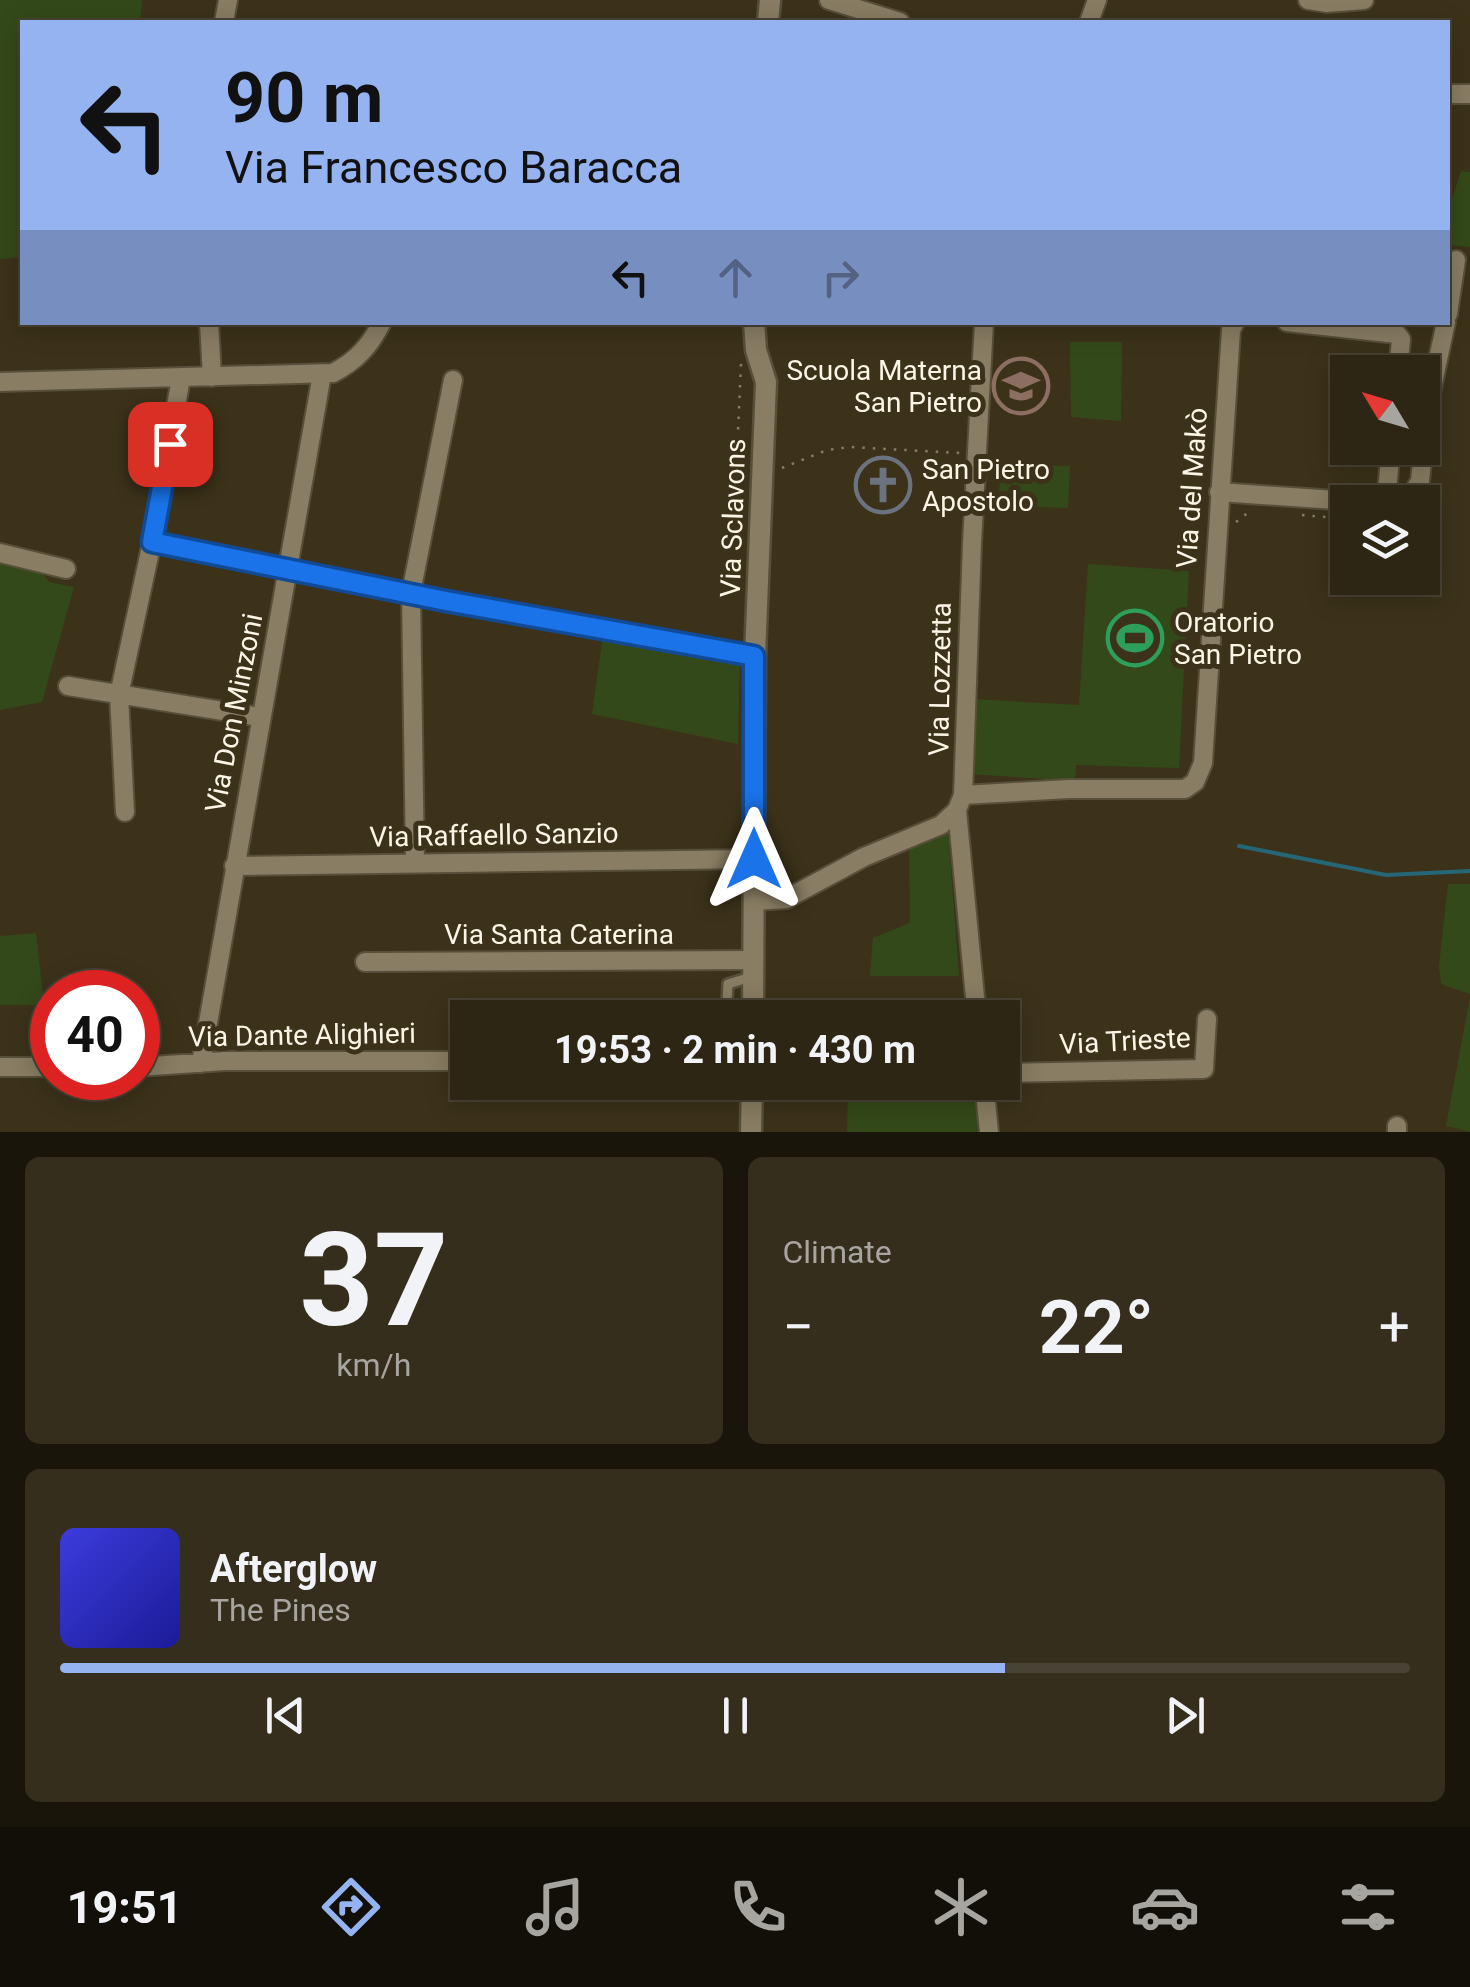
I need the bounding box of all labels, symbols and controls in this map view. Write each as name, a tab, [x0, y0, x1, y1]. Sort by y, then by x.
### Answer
text: 90 m	[225, 57, 383, 139]
icon: left	[60, 60, 190, 190]
text: Via Francesco Baracca	[225, 141, 682, 194]
icon: left	[603, 250, 658, 305]
icon: ahead	[708, 250, 763, 305]
icon: right	[813, 250, 868, 305]
place label: Scuola Materna San Pietro	[786, 354, 982, 419]
north arrow	[1330, 355, 1440, 465]
map controls	[1330, 355, 1440, 595]
school or university icon: Scuola Materna San Pietro	[991, 356, 1051, 416]
pin	[128, 402, 213, 487]
street label: Via del Makò	[1170, 407, 1214, 569]
icon: arrive	[143, 417, 198, 472]
street label: Via Sclavons	[714, 438, 752, 598]
place label: San Pietro Apostolo	[922, 453, 1050, 518]
church icon: San Pietro Apostolo	[853, 455, 913, 515]
button: layers	[1330, 485, 1440, 595]
street label: Via Lozzetta	[922, 602, 958, 756]
place label: Oratorio San Pietro	[1174, 606, 1302, 671]
sports icon: Oratorio San Pietro	[1105, 608, 1165, 668]
street label: Via Don Minzoni	[199, 611, 269, 815]
position arrow	[702, 807, 806, 911]
street label: Via Raffaello Sanzio	[369, 816, 619, 854]
street label: Via Santa Caterina	[444, 918, 674, 951]
speed limit sign: 40	[30, 970, 160, 1100]
street label: Via Dante Alighieri	[188, 1017, 416, 1053]
street label: Via Trieste	[1058, 1021, 1192, 1061]
text: 19:53 · 2 min · 430 m	[554, 1028, 916, 1072]
text: 37	[299, 1204, 448, 1357]
text: Climate	[783, 1233, 892, 1271]
text: 22°	[1039, 1283, 1154, 1371]
text: −	[783, 1295, 814, 1359]
text: +	[1379, 1295, 1410, 1359]
text: km/h	[336, 1346, 411, 1384]
text: Afterglow	[210, 1547, 377, 1591]
text: The Pines	[210, 1591, 351, 1629]
icon: previous	[258, 1688, 313, 1743]
icon: pause	[708, 1688, 763, 1743]
icon: next	[1158, 1688, 1213, 1743]
icon: directions	[316, 1872, 386, 1942]
icon: music	[520, 1872, 590, 1942]
icon: phone	[723, 1872, 793, 1942]
icon: climate	[926, 1872, 996, 1942]
icon: car	[1130, 1872, 1200, 1942]
icon: filters	[1333, 1872, 1403, 1942]
text: 19:51	[67, 1881, 183, 1934]

